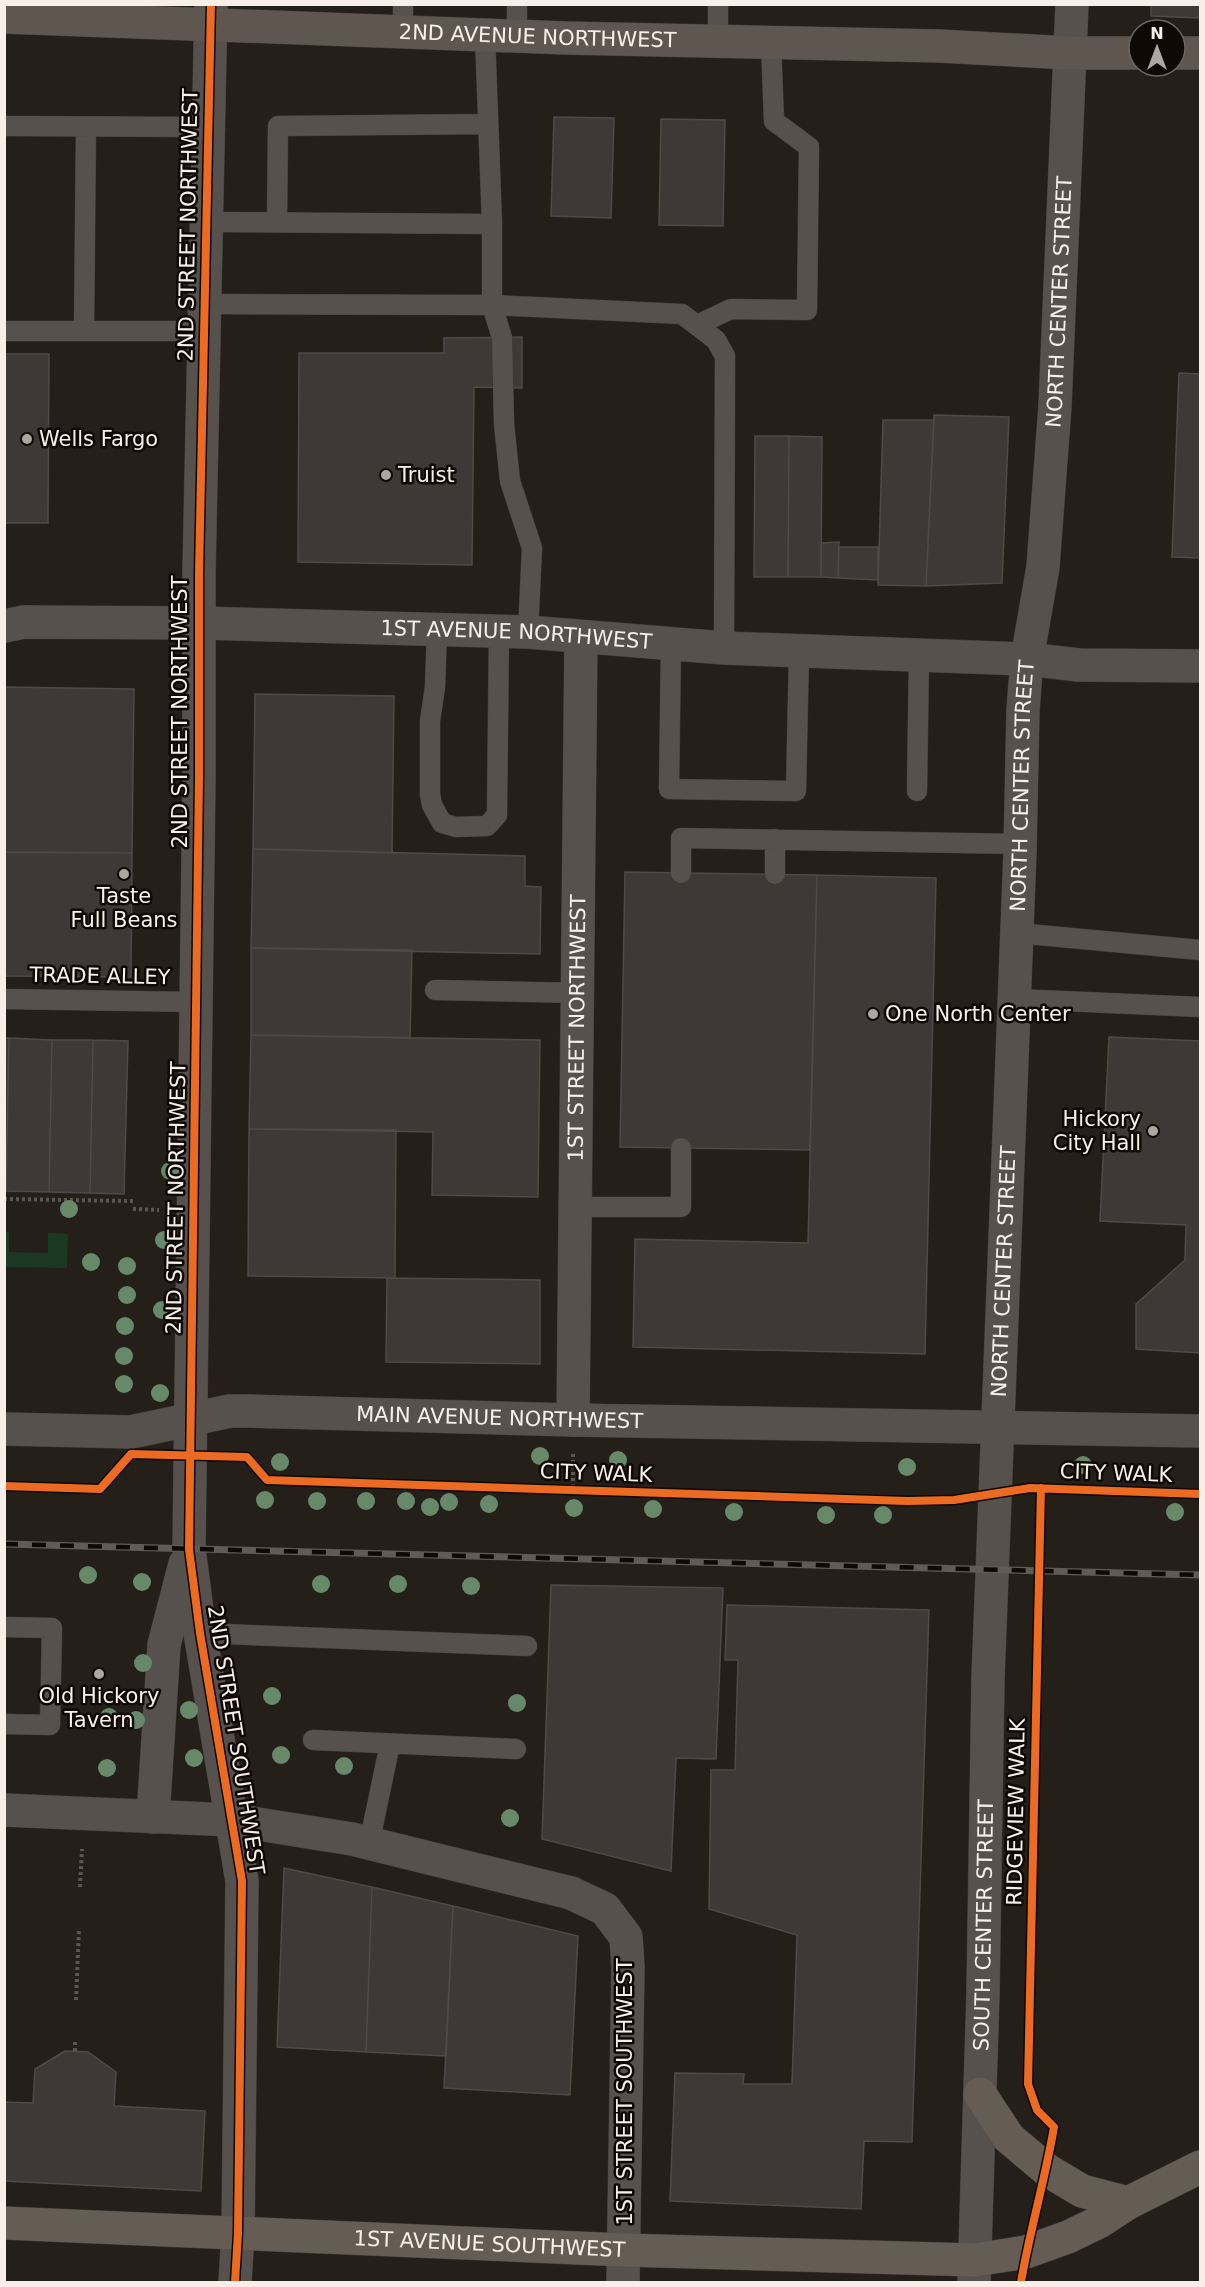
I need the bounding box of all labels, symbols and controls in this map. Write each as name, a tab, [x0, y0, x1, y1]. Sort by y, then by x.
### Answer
north arrow	[1127, 18, 1187, 78]
street label: 2ND AVENUE NORTHWEST	[398, 20, 677, 52]
text: N	[1150, 24, 1164, 43]
street label: 2ND STREET NORTHWEST	[174, 88, 202, 362]
street label: NORTH CENTER STREET	[1041, 175, 1077, 429]
place label: Wells Fargo	[39, 427, 158, 451]
marker: Wells Fargo	[20, 432, 34, 446]
place label: Truist	[397, 463, 455, 487]
marker: Truist	[379, 468, 393, 482]
street label: 2ND STREET NORTHWEST	[168, 575, 192, 848]
street label: 1ST AVENUE NORTHWEST	[380, 616, 653, 654]
street label: NORTH CENTER STREET	[1006, 659, 1039, 912]
marker: Taste Full Beans	[117, 867, 131, 881]
place label: Taste Full Beans	[70, 884, 178, 932]
street label: 1ST STREET NORTHWEST	[564, 894, 590, 1162]
street label: TRADE ALLEY	[28, 963, 171, 989]
place label: One North Center	[885, 1002, 1071, 1026]
marker: One North Center	[866, 1007, 880, 1021]
street label: 2ND STREET NORTHWEST	[162, 1061, 190, 1335]
place label: Hickory City Hall	[1053, 1107, 1141, 1155]
marker: Hickory City Hall	[1146, 1124, 1160, 1138]
street label: NORTH CENTER STREET	[987, 1145, 1021, 1398]
street label: MAIN AVENUE NORTHWEST	[356, 1402, 644, 1433]
street label: CITY WALK	[539, 1459, 654, 1487]
street label: CITY WALK	[1059, 1459, 1174, 1487]
street label: 2ND STREET SOUTHWEST	[203, 1603, 269, 1877]
marker: Old Hickory Tavern	[92, 1667, 106, 1681]
place label: Old Hickory Tavern	[39, 1684, 159, 1732]
street label: RIDGEVIEW WALK	[1002, 1717, 1030, 1906]
street label: SOUTH CENTER STREET	[969, 1799, 998, 2051]
street label: 1ST STREET SOUTHWEST	[613, 1958, 637, 2226]
street label: 1ST AVENUE SOUTHWEST	[353, 2226, 626, 2262]

